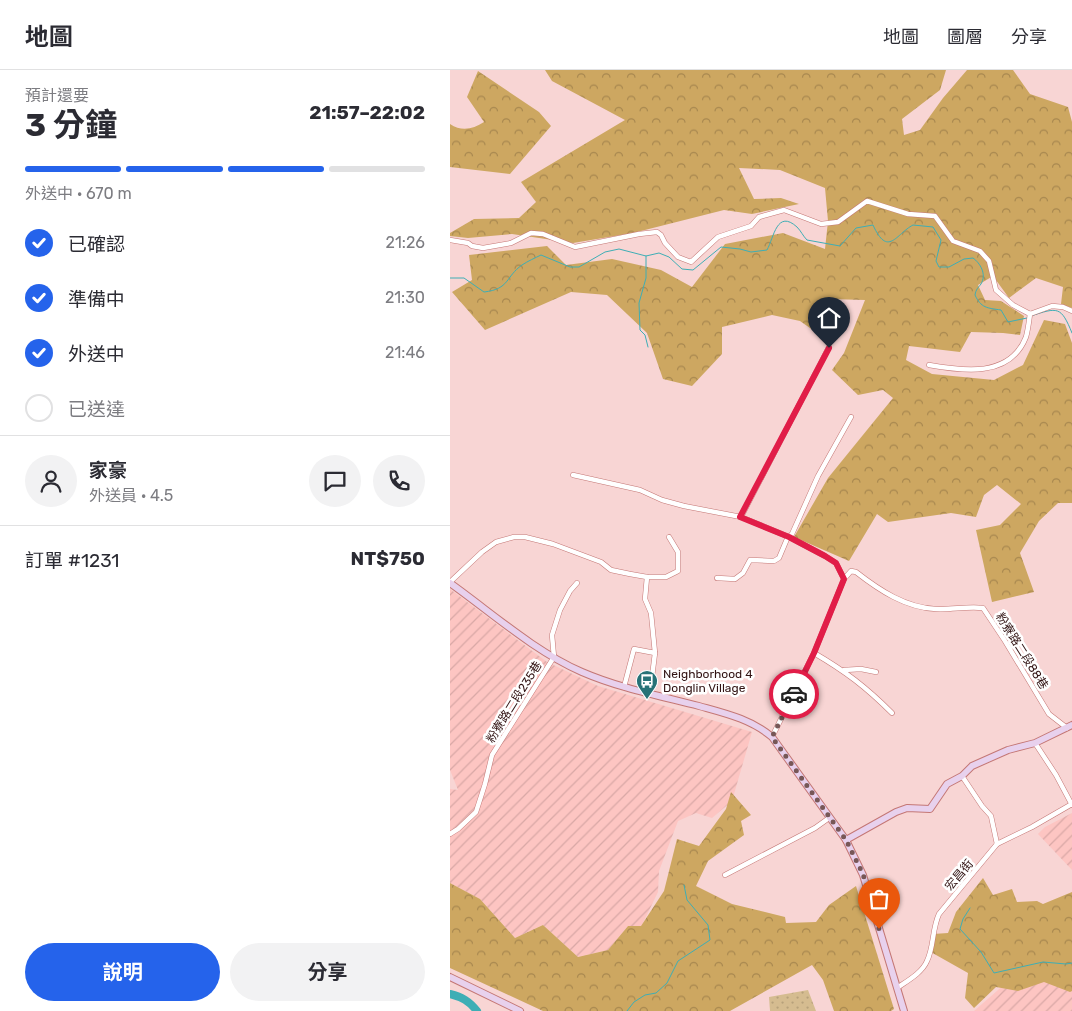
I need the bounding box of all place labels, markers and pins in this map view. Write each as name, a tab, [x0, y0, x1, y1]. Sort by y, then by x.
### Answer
pin	[808, 297, 850, 348]
place label: Neighborhood 4 Donglin Village	[663, 667, 753, 695]
bus stop icon: Neighborhood 4 Donglin Village	[635, 669, 659, 700]
pin	[858, 878, 900, 929]

